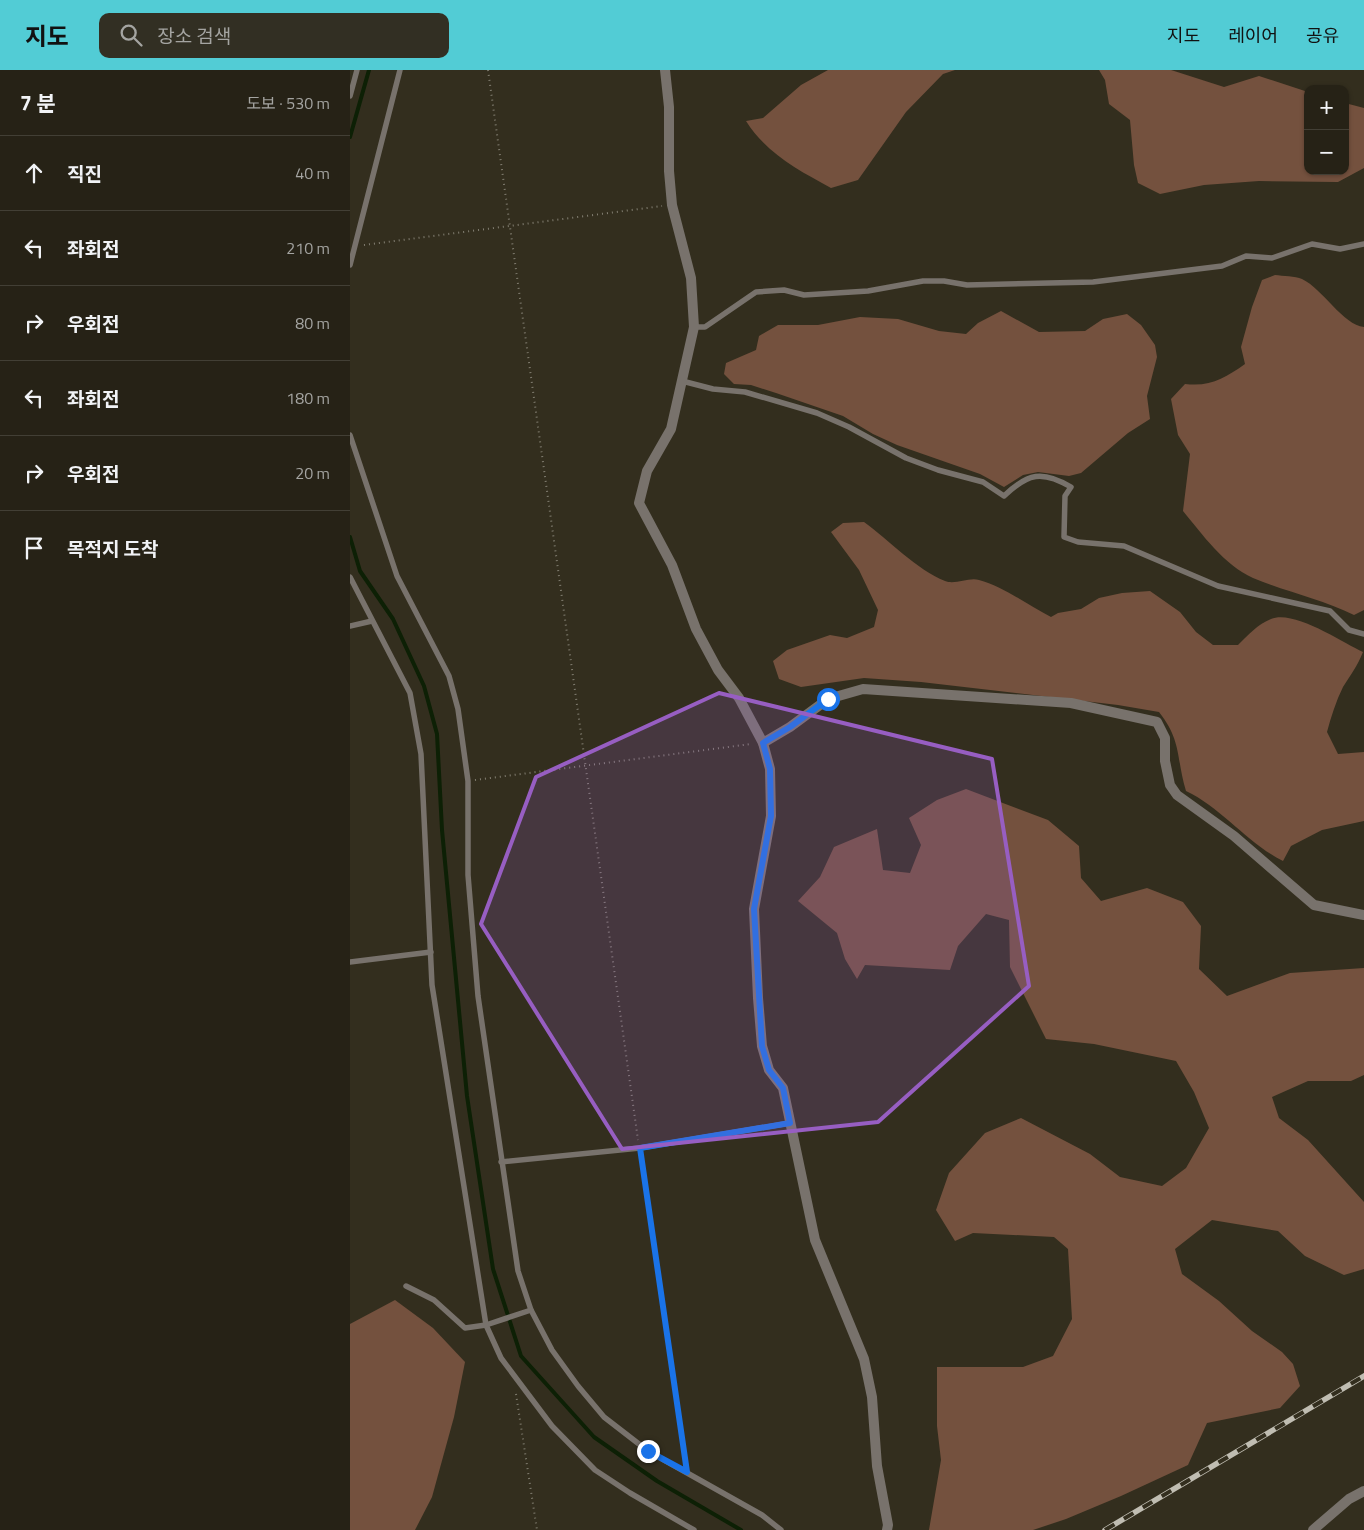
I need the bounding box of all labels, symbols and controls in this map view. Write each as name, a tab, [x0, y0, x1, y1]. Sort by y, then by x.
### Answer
search box	[99, 13, 449, 58]
text: 지도	[25, 18, 69, 54]
icon: search	[117, 21, 145, 49]
text: 장소 검색	[157, 21, 231, 50]
text: 지도	[1167, 22, 1200, 49]
text: 레이어	[1228, 22, 1278, 49]
text: 공유	[1306, 22, 1339, 49]
map controls	[1304, 85, 1349, 175]
button: +	[1304, 85, 1349, 130]
text: 7 분	[20, 87, 56, 119]
text: 도보 · 530 m	[246, 91, 330, 115]
button: −	[1304, 130, 1349, 175]
icon: ahead	[20, 159, 48, 187]
text: 직진	[67, 159, 102, 188]
text: 40 m	[295, 161, 330, 185]
icon: left	[20, 234, 48, 262]
text: 좌회전	[67, 234, 119, 263]
text: 210 m	[286, 236, 330, 260]
icon: right	[20, 309, 48, 337]
text: 우회전	[67, 309, 119, 338]
text: 80 m	[295, 311, 330, 335]
icon: left	[20, 384, 48, 412]
text: 좌회전	[67, 384, 119, 413]
text: 180 m	[286, 386, 330, 410]
icon: right	[20, 459, 48, 487]
text: 우회전	[67, 459, 119, 488]
text: 20 m	[295, 461, 330, 485]
icon: arrive	[20, 534, 48, 562]
text: 목적지 도착	[67, 534, 159, 563]
route start	[817, 688, 840, 711]
route end	[637, 1440, 660, 1463]

